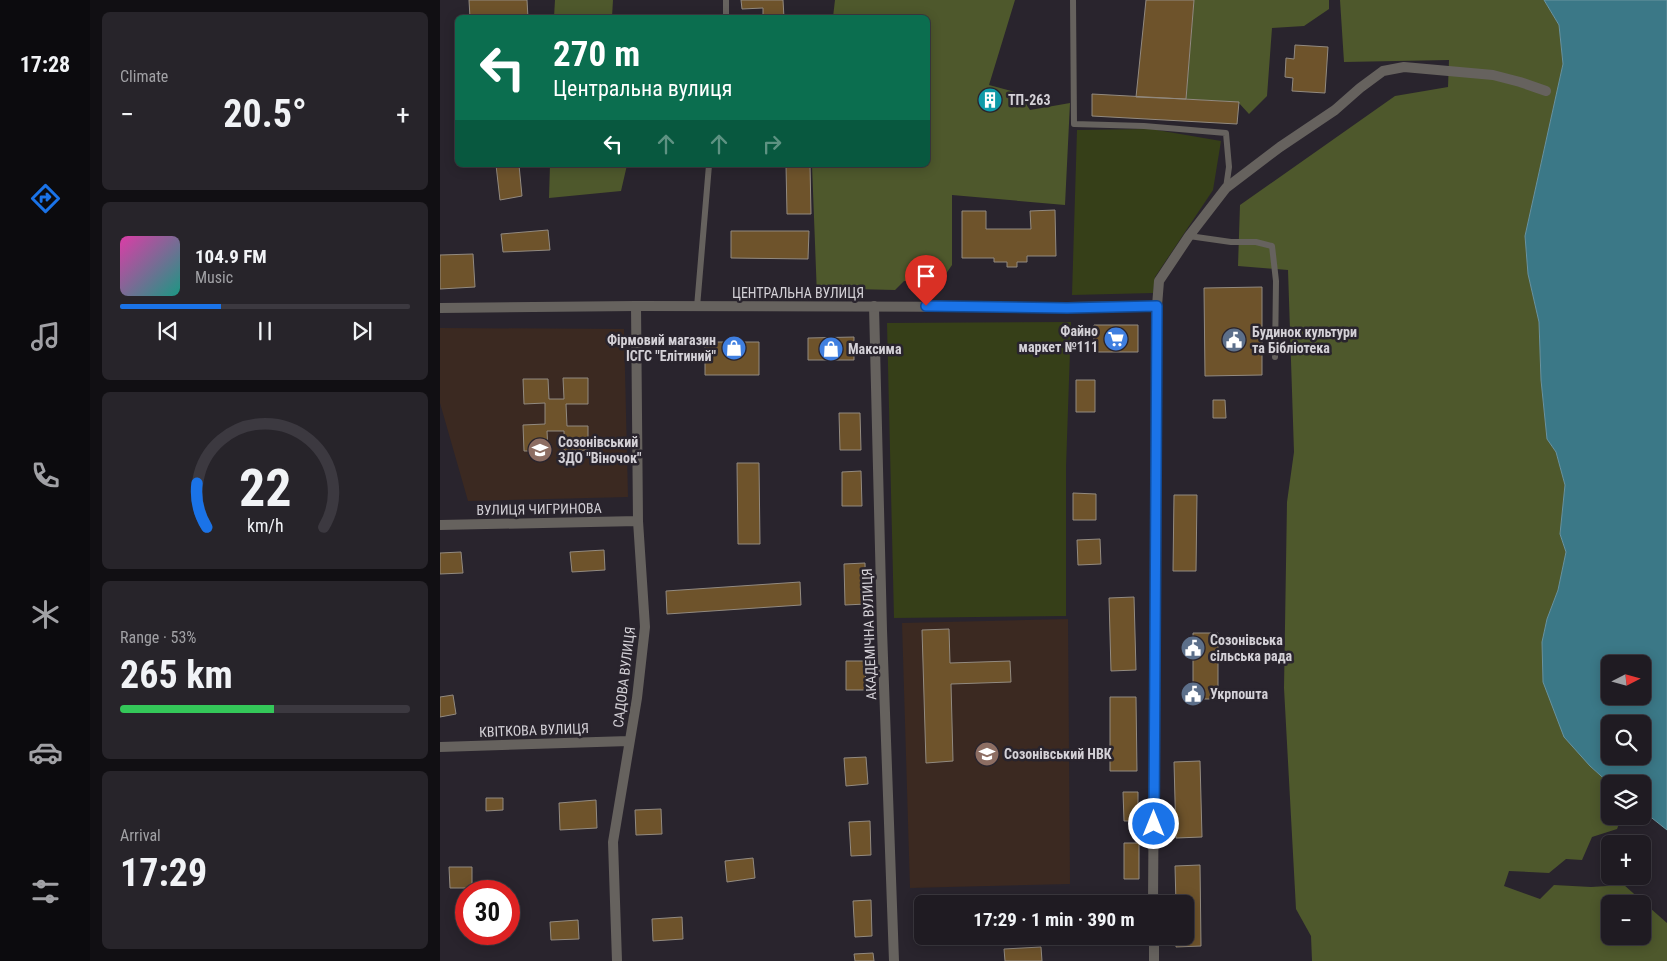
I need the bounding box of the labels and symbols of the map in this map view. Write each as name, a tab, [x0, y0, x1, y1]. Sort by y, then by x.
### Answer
building icon: ТП-263	[977, 87, 1003, 113]
place label: ТП-263	[1008, 92, 1050, 108]
pin	[905, 255, 947, 306]
street label: ЦЕНТРАЛЬНА ВУЛИЦЯ	[732, 285, 864, 301]
place label: Файно маркет №111	[1019, 323, 1098, 355]
place label: Будинок культури та Бібліотека	[1252, 324, 1357, 356]
supermarket icon: Файно маркет №111	[1103, 326, 1129, 352]
public building icon: Будинок культури та Бібліотека	[1221, 327, 1247, 353]
place label: Фірмовий магазин ІСГС "Елітиний"	[607, 332, 717, 364]
shop icon: Фірмовий магазин ІСГС "Елітиний"	[721, 335, 747, 361]
shop icon: Максима	[818, 336, 844, 362]
place label: Максима	[848, 341, 902, 357]
place label: Созонівський ЗДО "Віночок"	[558, 434, 642, 466]
school or university icon: Созонівський ЗДО "Віночок"	[527, 437, 553, 463]
street label: ВУЛИЦЯ ЧИГРИНОВА	[476, 500, 602, 518]
street label: АКАДЕМІЧНА ВУЛИЦЯ	[859, 568, 879, 700]
street label: САДОВА ВУЛИЦЯ	[610, 626, 638, 728]
place label: Созонівська сільська рада	[1210, 632, 1293, 664]
public building icon: Созонівська сільська рада	[1180, 635, 1206, 661]
north arrow	[1601, 655, 1651, 705]
public building icon: Укрпошта	[1180, 681, 1206, 707]
place label: Укрпошта	[1210, 686, 1268, 702]
street label: КВІТКОВА ВУЛИЦЯ	[479, 720, 589, 740]
school or university icon: Созонівський НВК	[974, 741, 1000, 767]
place label: Созонівський НВК	[1004, 746, 1112, 762]
position arrow	[1127, 797, 1179, 849]
speed limit sign: 30	[455, 880, 520, 945]

